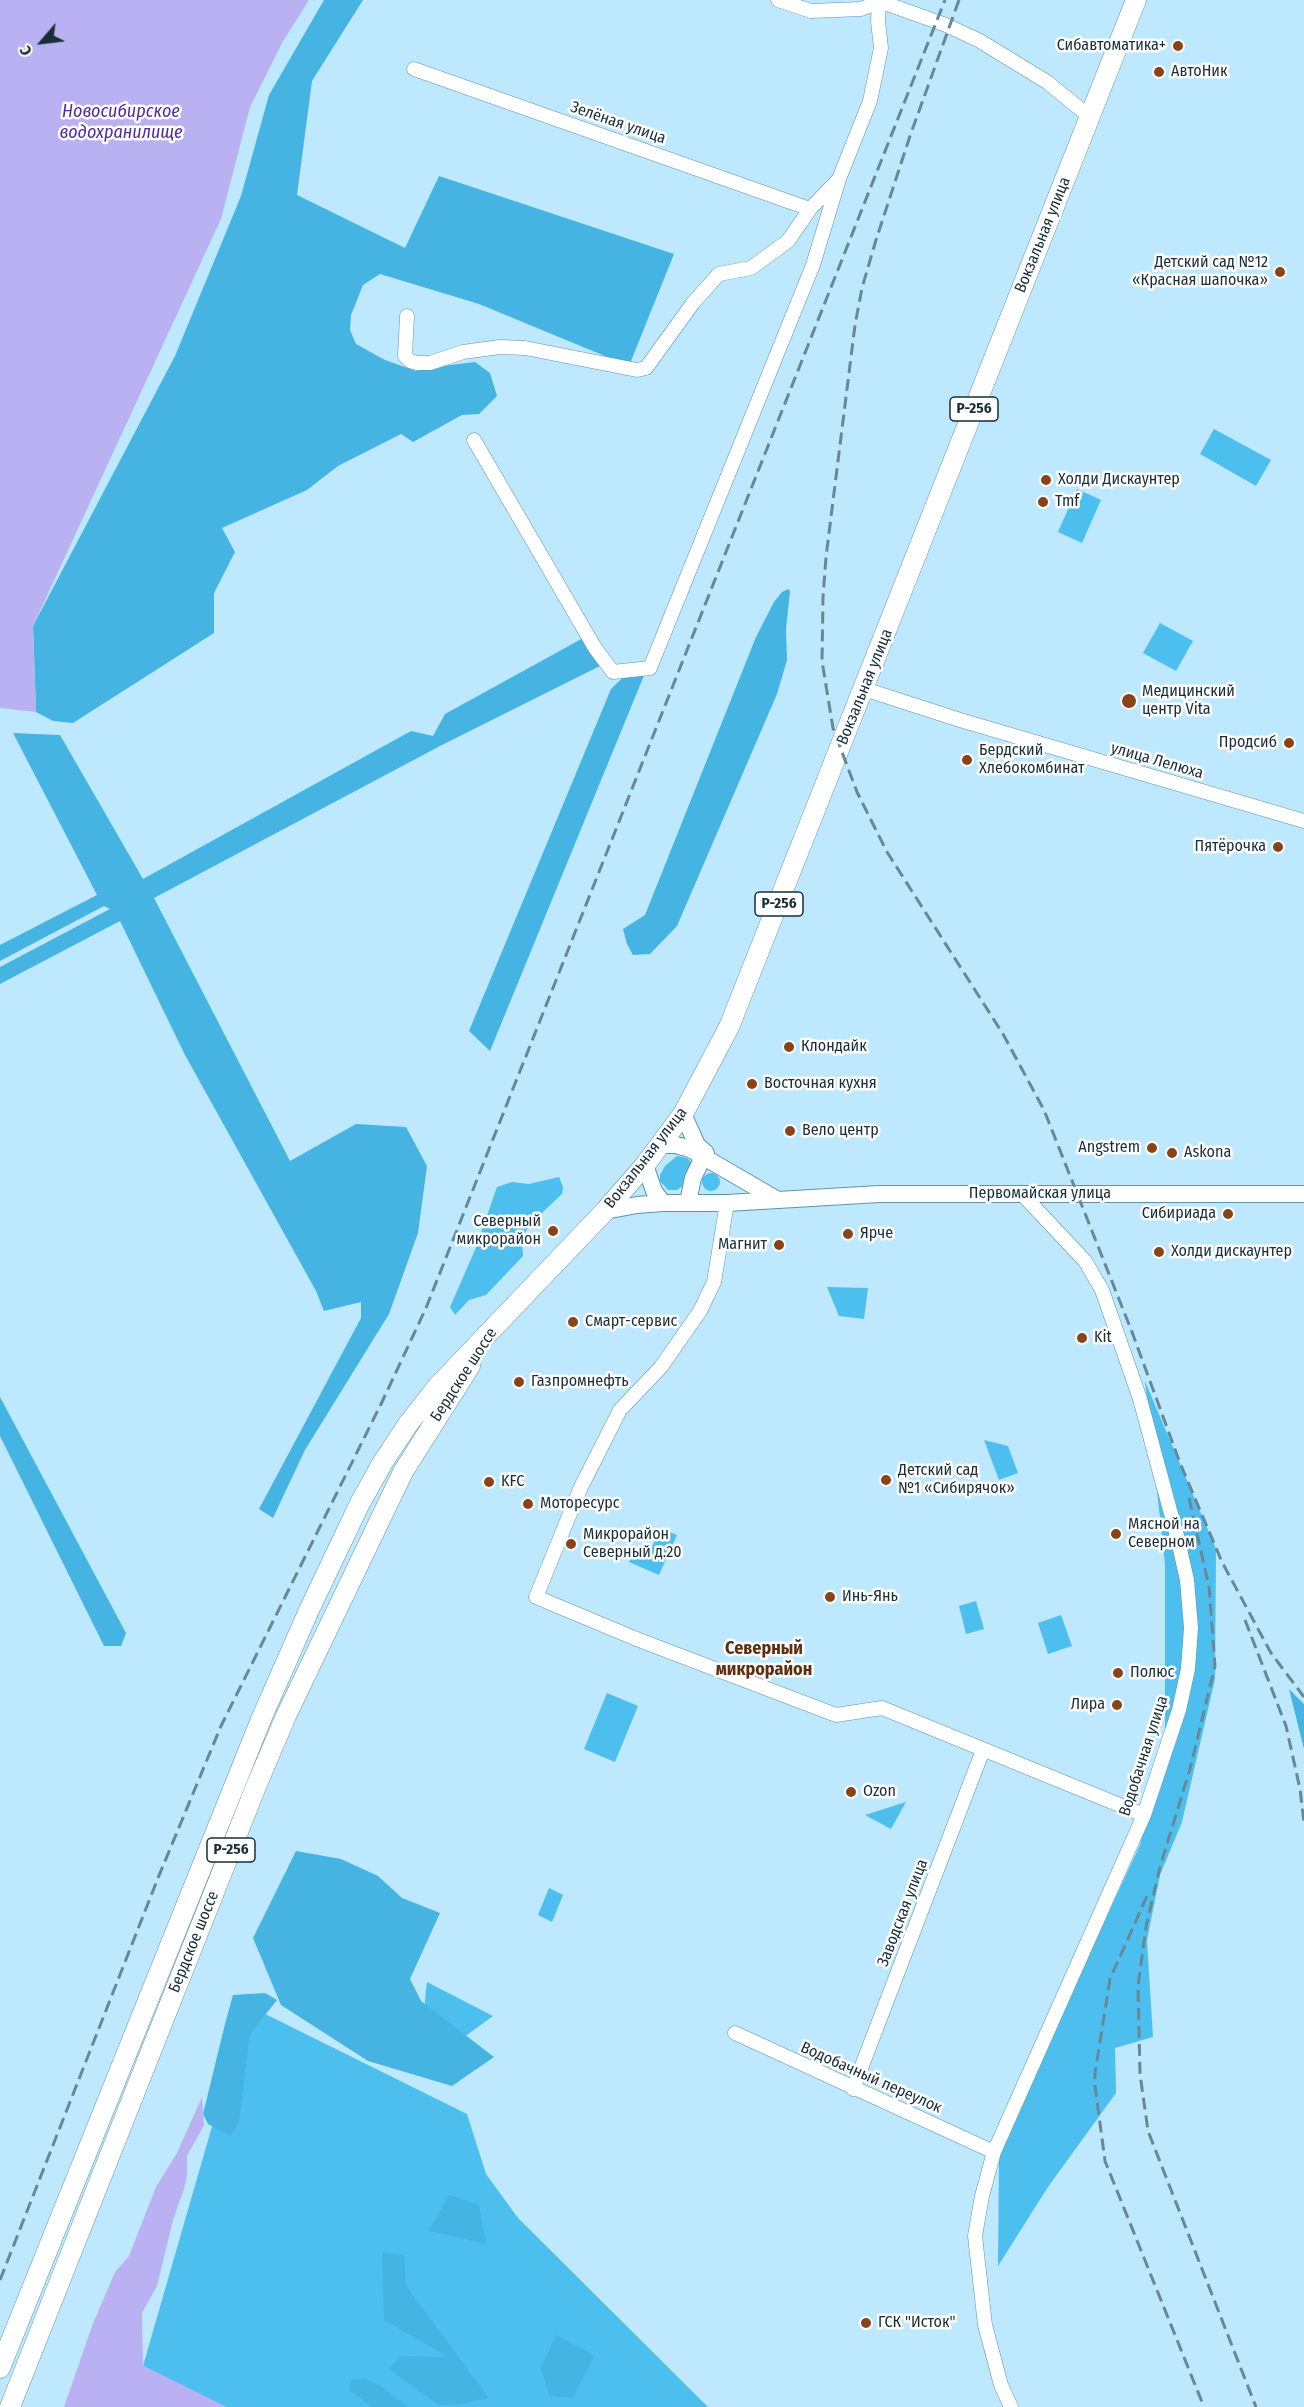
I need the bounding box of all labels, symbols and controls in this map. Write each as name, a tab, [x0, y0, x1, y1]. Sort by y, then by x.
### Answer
north arrow	[12, 12, 72, 72]
place label: Сибавтоматика+	[1057, 36, 1166, 56]
marker: Сибавтоматика+	[1171, 39, 1185, 53]
text: С	[15, 43, 36, 59]
place label: АвтоНик	[1171, 62, 1227, 82]
marker: АвтоНик	[1152, 65, 1166, 79]
street label: Зелёная улица	[568, 98, 668, 148]
water label: Новосибирское водохранилище	[60, 101, 182, 144]
street label: Вокзальная улица	[1011, 174, 1075, 296]
place label: Детский сад №12 «Красная шапочка»	[1132, 253, 1268, 291]
marker: Детский сад №12 «Красная шапочка»	[1273, 265, 1287, 279]
road number: Р-256	[950, 397, 998, 421]
place label: Холди Дискаунтер	[1058, 470, 1180, 490]
marker: Холди Дискаунтер	[1039, 473, 1053, 487]
place label: Tmf	[1055, 492, 1079, 512]
marker: Tmf	[1036, 495, 1050, 509]
street label: Вокзальная улица	[833, 626, 897, 748]
place label: Медицинский центр Vita	[1142, 682, 1235, 720]
marker: Медицинский центр Vita	[1120, 692, 1138, 710]
place label: Продсиб	[1219, 733, 1277, 753]
marker: Продсиб	[1282, 736, 1296, 750]
street label: улица Лелюха	[1109, 739, 1205, 783]
place label: Бердский Хлебокомбинат	[979, 741, 1085, 779]
marker: Бердский Хлебокомбинат	[960, 753, 974, 767]
place label: Пятёрочка	[1194, 837, 1266, 857]
marker: Пятёрочка	[1271, 840, 1285, 854]
road number: Р-256	[755, 892, 803, 916]
place label: Клондайк	[801, 1037, 867, 1057]
marker: Клондайк	[782, 1040, 796, 1054]
place label: Восточная кухня	[764, 1074, 877, 1094]
marker: Восточная кухня	[745, 1077, 759, 1091]
street label: Вокзальная улица	[601, 1104, 691, 1212]
place label: Вело центр	[802, 1121, 879, 1141]
marker: Вело центр	[783, 1124, 797, 1138]
place label: Angstrem	[1078, 1138, 1140, 1158]
marker: Angstrem	[1145, 1141, 1159, 1155]
place label: Askona	[1184, 1143, 1231, 1163]
marker: Askona	[1165, 1146, 1179, 1160]
street label: Первомайская улица	[969, 1184, 1111, 1204]
place label: Сибириада	[1142, 1204, 1216, 1224]
marker: Сибириада	[1221, 1207, 1235, 1221]
place label: Северный микрорайон	[457, 1212, 541, 1250]
marker: Северный микрорайон	[546, 1224, 560, 1238]
place label: Ярче	[860, 1224, 893, 1244]
marker: Ярче	[841, 1227, 855, 1241]
place label: Магнит	[718, 1235, 767, 1255]
marker: Магнит	[772, 1238, 786, 1252]
place label: Холди дискаунтер	[1171, 1242, 1292, 1262]
marker: Холди дискаунтер	[1152, 1245, 1166, 1259]
place label: Смарт-сервис	[585, 1312, 677, 1332]
marker: Смарт-сервис	[566, 1315, 580, 1329]
street label: Бердское шоссе	[427, 1325, 501, 1425]
place label: Kit	[1094, 1328, 1112, 1348]
marker: Kit	[1075, 1331, 1089, 1345]
place label: Газпромнефть	[531, 1372, 629, 1392]
marker: Газпромнефть	[512, 1375, 526, 1389]
place label: Детский сад №1 «Сибирячок»	[898, 1461, 1015, 1499]
place label: KFC	[501, 1472, 524, 1492]
marker: Детский сад №1 «Сибирячок»	[879, 1473, 893, 1487]
marker: KFC	[482, 1475, 496, 1489]
place label: Моторесурс	[540, 1494, 620, 1514]
marker: Моторесурс	[521, 1497, 535, 1511]
place label: Мясной на Северном	[1128, 1515, 1200, 1553]
place label: Микрорайон Северный д.20	[583, 1525, 682, 1563]
marker: Мясной на Северном	[1109, 1527, 1123, 1541]
marker: Микрорайон Северный д.20	[564, 1537, 578, 1551]
place label: Инь-Янь	[842, 1587, 898, 1607]
marker: Инь-Янь	[823, 1590, 837, 1604]
district label: Северный микрорайон	[716, 1638, 812, 1680]
place label: Полюс	[1130, 1663, 1174, 1683]
marker: Полюс	[1111, 1666, 1125, 1680]
street label: Водобачная улица	[1115, 1693, 1173, 1819]
place label: Лира	[1071, 1695, 1105, 1715]
marker: Лира	[1110, 1698, 1124, 1712]
place label: Ozon	[863, 1782, 896, 1802]
marker: Ozon	[844, 1785, 858, 1799]
road number: Р-256	[207, 1838, 255, 1862]
street label: Заводская улица	[874, 1857, 932, 1969]
street label: Бердское шоссе	[165, 1888, 223, 1996]
street label: Водобачный переулок	[797, 2038, 945, 2118]
place label: ГСК "Исток"	[878, 2313, 956, 2333]
marker: ГСК "Исток"	[859, 2316, 873, 2330]

